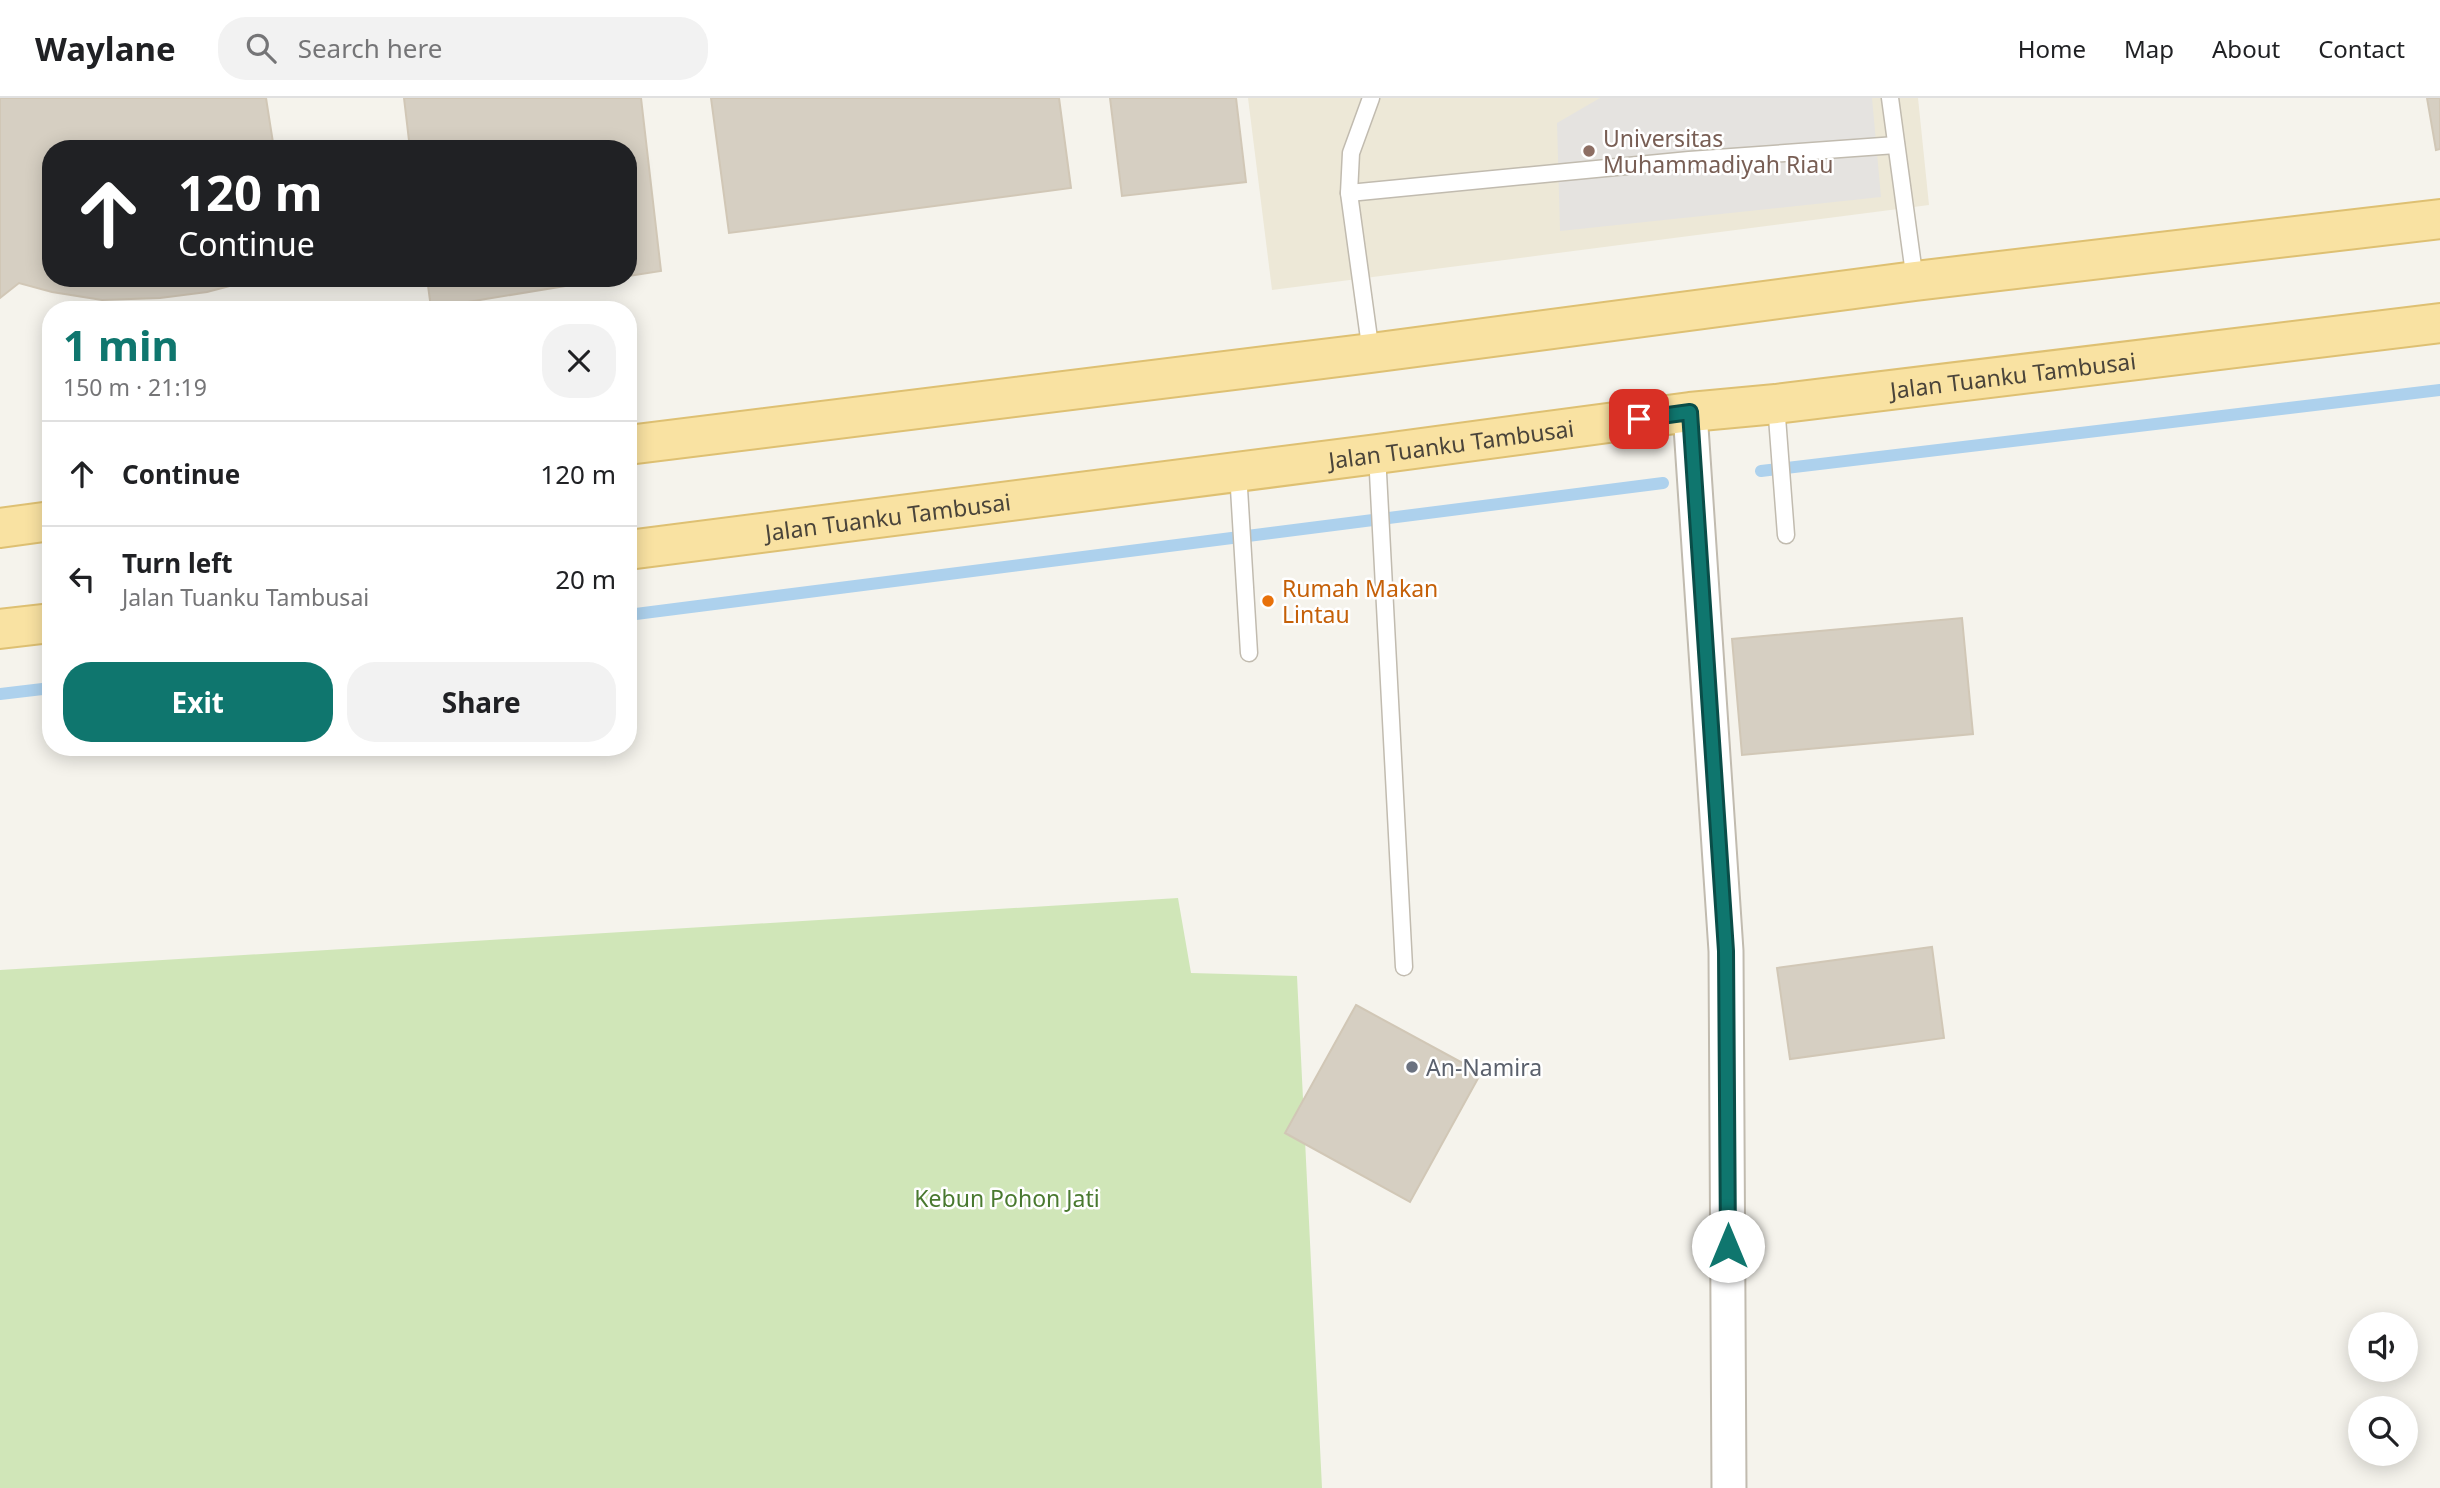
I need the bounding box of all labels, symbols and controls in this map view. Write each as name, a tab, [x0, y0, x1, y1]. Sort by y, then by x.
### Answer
search box	[218, 17, 708, 80]
text: Waylane	[35, 26, 176, 71]
icon: search	[242, 29, 280, 67]
text: Search here	[298, 30, 442, 66]
text: Home	[2018, 32, 2086, 65]
text: Map	[2124, 32, 2174, 65]
text: About	[2212, 32, 2280, 65]
text: Contact	[2318, 32, 2405, 65]
place label: Universitas Muhammadiyah Riau	[1603, 122, 1833, 180]
marker: Universitas Muhammadiyah Riau	[1581, 143, 1597, 159]
text: 120 m	[178, 159, 323, 225]
icon: ahead	[63, 168, 154, 259]
text: Continue	[178, 222, 315, 265]
text: 1 min	[63, 316, 179, 373]
button: close	[542, 324, 616, 398]
street label: Jalan Tuanku Tambusai	[1886, 344, 2138, 406]
text: 150 m · 21:19	[63, 371, 207, 403]
pin	[1609, 389, 1669, 449]
icon: arrive	[1620, 400, 1658, 438]
street label: Jalan Tuanku Tambusai	[1325, 412, 1576, 476]
icon: ahead	[63, 455, 101, 493]
text: Continue	[122, 456, 240, 492]
text: 120 m	[540, 456, 616, 492]
street label: Jalan Tuanku Tambusai	[761, 485, 1013, 549]
text: Turn left	[122, 545, 233, 581]
icon: left	[63, 560, 101, 598]
text: 20 m	[555, 561, 616, 597]
place label: Rumah Makan Lintau	[1282, 572, 1438, 630]
text: Jalan Tuanku Tambusai	[122, 581, 369, 613]
marker: Rumah Makan Lintau	[1260, 593, 1276, 609]
button: Exit	[63, 662, 333, 742]
button: Share	[347, 662, 616, 742]
place label: An-Namira	[1426, 1051, 1542, 1083]
marker: An-Namira	[1404, 1059, 1420, 1075]
park label: Kebun Pohon Jati	[914, 1182, 1100, 1214]
position arrow	[1691, 1209, 1765, 1283]
map controls	[2348, 1312, 2418, 1466]
button: sound	[2348, 1312, 2418, 1382]
button: search	[2348, 1396, 2418, 1466]

